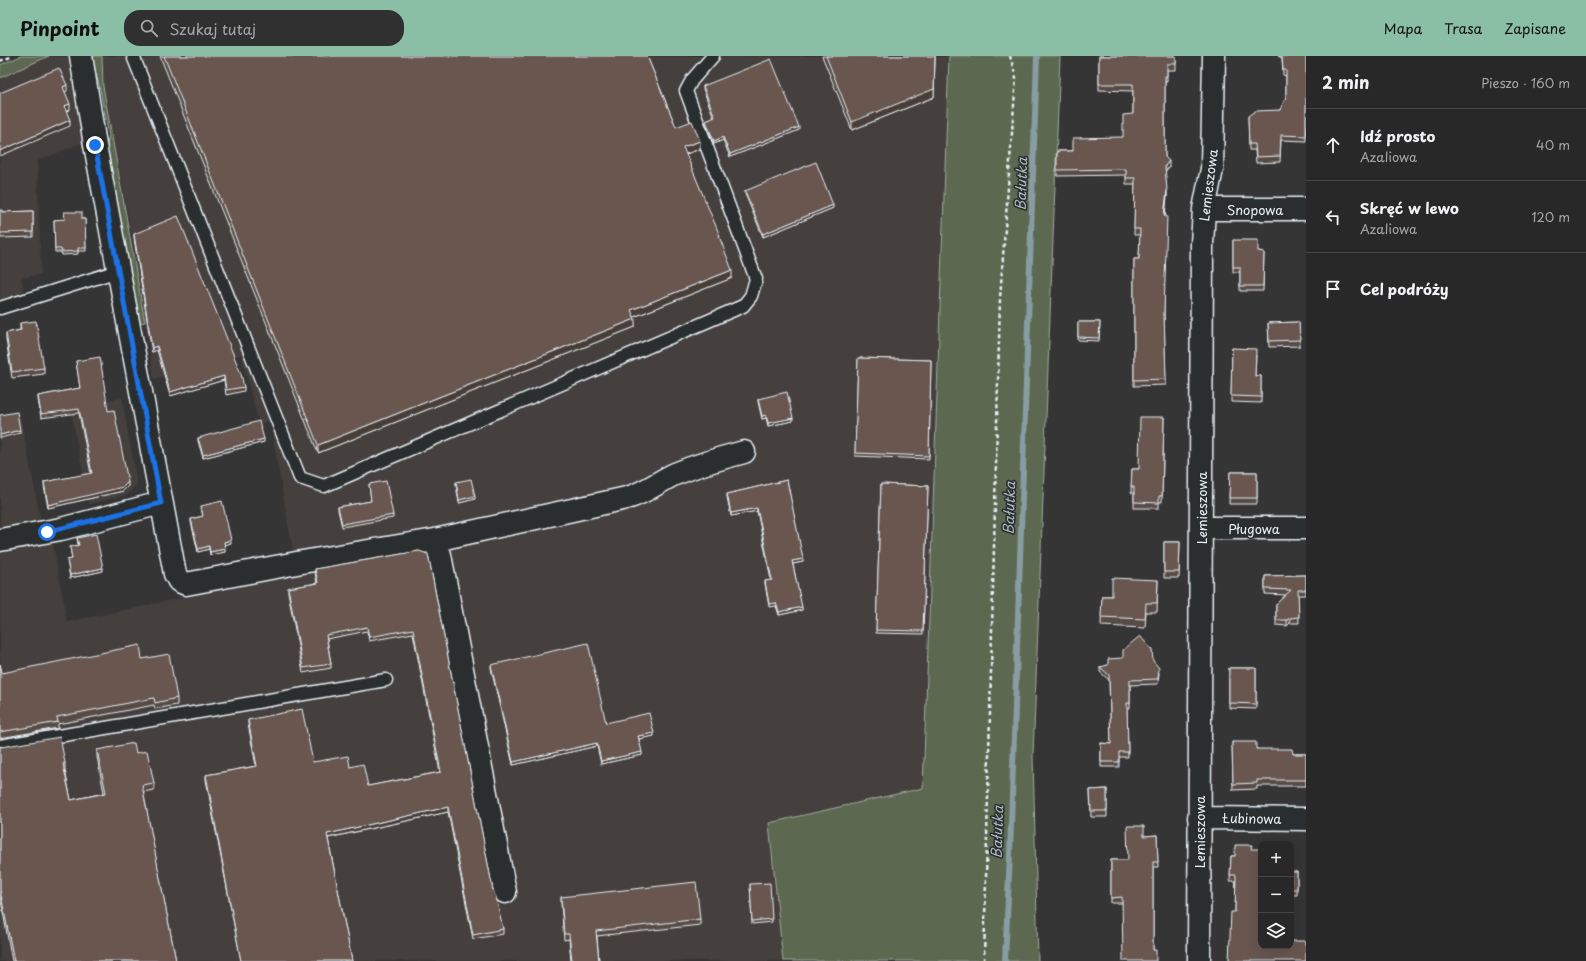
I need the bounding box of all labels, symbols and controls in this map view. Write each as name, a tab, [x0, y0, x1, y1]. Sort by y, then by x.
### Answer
search box	[124, 10, 404, 46]
text: Pinpoint	[20, 14, 100, 42]
icon: search	[138, 17, 160, 39]
text: Szukaj tutaj	[170, 17, 256, 40]
text: Mapa	[1384, 18, 1422, 39]
text: Trasa	[1444, 18, 1482, 39]
text: Zapisane	[1504, 18, 1566, 39]
text: 2 min	[1322, 69, 1369, 95]
text: Pieszo · 160 m	[1481, 73, 1570, 92]
text: Idź prosto	[1360, 124, 1435, 147]
icon: ahead	[1322, 134, 1344, 156]
text: 40 m	[1536, 135, 1570, 154]
route end	[86, 136, 104, 154]
street label: Lemieszowa	[1194, 147, 1222, 222]
text: Azaliowa	[1360, 147, 1417, 166]
water label: Bałutka	[1010, 156, 1032, 211]
text: Skręć w lewo	[1360, 196, 1459, 219]
street label: Snopowa	[1227, 200, 1284, 219]
icon: left	[1322, 206, 1344, 228]
text: 120 m	[1531, 207, 1570, 226]
text: Azaliowa	[1360, 219, 1417, 238]
text: Cel podróży	[1360, 277, 1448, 300]
icon: arrive	[1322, 278, 1344, 300]
street label: Lemieszowa	[1192, 471, 1211, 544]
water label: Bałutka	[998, 480, 1020, 535]
street label: Pługowa	[1228, 519, 1281, 538]
route start	[38, 523, 56, 541]
street label: Lemieszowa	[1190, 795, 1209, 868]
water label: Bałutka	[986, 804, 1008, 859]
street label: Łubinowa	[1222, 808, 1282, 828]
map controls	[1258, 841, 1294, 949]
button: +	[1258, 841, 1294, 877]
button: −	[1258, 877, 1294, 913]
button: layers	[1258, 913, 1294, 949]

